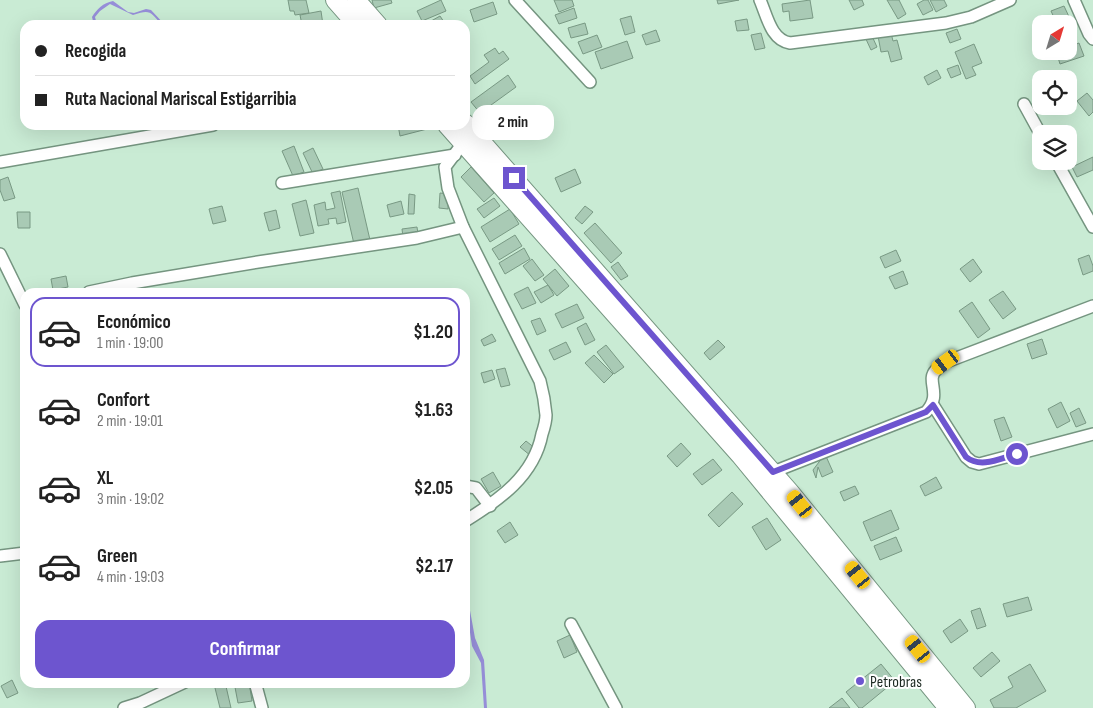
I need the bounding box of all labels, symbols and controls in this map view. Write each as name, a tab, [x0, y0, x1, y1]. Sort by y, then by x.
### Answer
north arrow	[1032, 15, 1078, 60]
map controls	[1032, 15, 1077, 170]
text: Recogida	[65, 40, 126, 63]
button: locate	[1032, 70, 1077, 115]
text: Ruta Nacional Mariscal Estigarribia	[65, 88, 297, 111]
callout: 2 min	[473, 106, 555, 140]
text: 2 min	[498, 113, 528, 132]
button: layers	[1032, 125, 1077, 170]
route end	[503, 167, 525, 189]
icon: car	[37, 310, 82, 355]
text: Económico	[97, 311, 171, 334]
text: $1.20	[413, 321, 453, 344]
text: 1 min · 19:00	[97, 334, 163, 353]
car	[929, 347, 962, 377]
icon: car	[37, 388, 82, 433]
text: Confort	[97, 389, 150, 412]
text: $1.63	[414, 399, 453, 422]
text: 2 min · 19:01	[97, 412, 163, 431]
route start	[1006, 443, 1028, 465]
icon: car	[37, 466, 82, 511]
text: XL	[97, 467, 113, 490]
text: $2.05	[414, 477, 453, 500]
car	[784, 488, 815, 520]
text: 3 min · 19:02	[97, 490, 164, 509]
icon: car	[37, 544, 82, 589]
text: Green	[97, 545, 137, 568]
text: $2.17	[415, 555, 453, 578]
car	[842, 559, 873, 591]
text: 4 min · 19:03	[97, 568, 164, 587]
button: Confirmar	[35, 620, 455, 678]
car	[902, 633, 933, 665]
place label: Petrobras	[870, 673, 922, 692]
marker: Petrobras	[854, 675, 866, 687]

